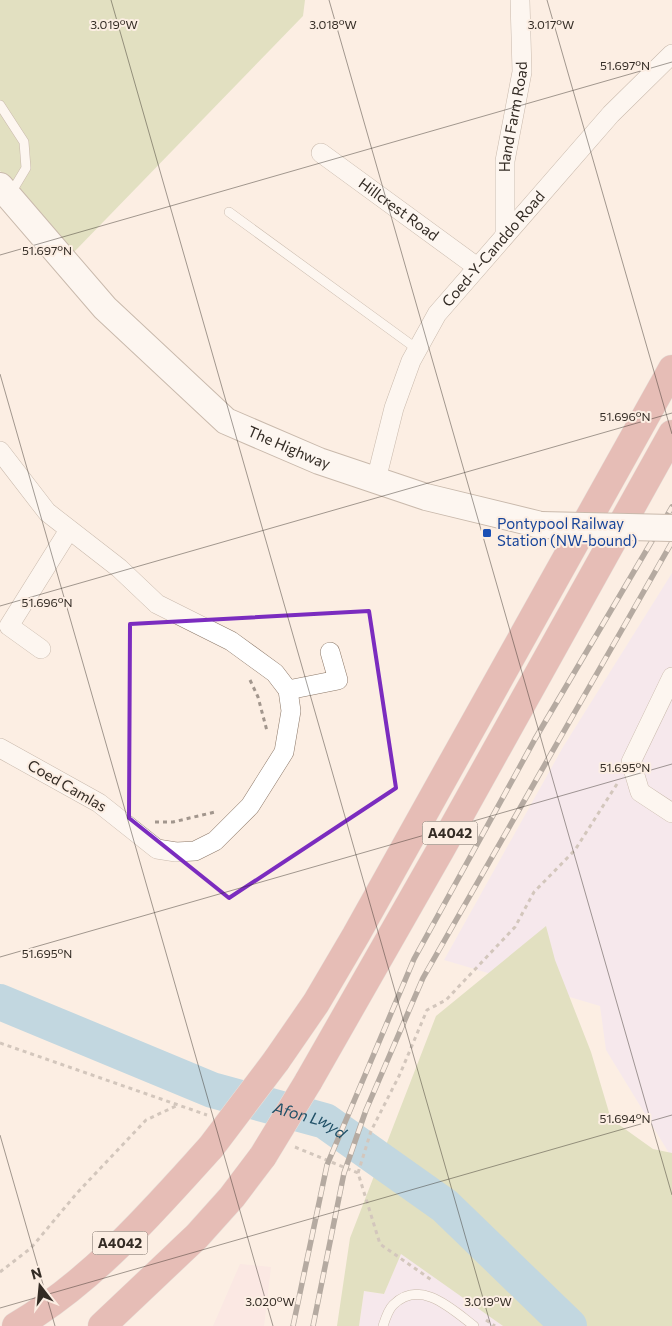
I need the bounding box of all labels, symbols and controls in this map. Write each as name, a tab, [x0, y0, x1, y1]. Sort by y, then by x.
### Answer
text: 3.019°W	[90, 17, 138, 31]
text: 3.018°W	[309, 17, 357, 31]
text: 3.017°W	[528, 17, 574, 31]
text: 51.697°N	[600, 58, 650, 72]
street label: Hand Farm Road	[495, 61, 530, 172]
street label: Hillcrest Road	[356, 174, 443, 244]
street label: Coed-Y-Canddo Road	[438, 187, 548, 310]
text: 51.697°N	[22, 243, 72, 257]
text: 51.696°N	[599, 409, 651, 423]
street label: The Highway	[245, 421, 333, 472]
place label: Pontypool Railway Station (NW-bound)	[497, 514, 637, 549]
marker: Pontypool Railway Station (NW-bound)	[481, 527, 493, 539]
text: 51.696°N	[21, 595, 73, 609]
street label: Coed Camlas	[25, 755, 110, 815]
text: 51.695°N	[600, 760, 650, 774]
road number: A4042	[422, 821, 478, 844]
text: 51.695°N	[22, 946, 72, 960]
water label: Afon Lwyd	[270, 1097, 351, 1143]
text: 51.694°N	[600, 1111, 650, 1125]
road number: A4042	[92, 1232, 148, 1254]
north arrow	[15, 1261, 65, 1311]
text: N	[29, 1263, 44, 1283]
text: 3.020°W	[245, 1294, 295, 1308]
text: 3.019°W	[464, 1294, 512, 1308]

